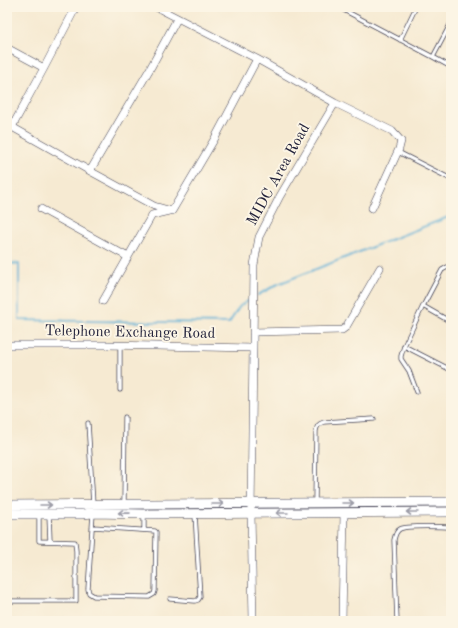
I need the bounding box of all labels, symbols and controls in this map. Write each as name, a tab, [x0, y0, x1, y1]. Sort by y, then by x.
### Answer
street label: MIDC Area Road	[245, 121, 313, 228]
street label: Telephone Exchange Road	[45, 324, 216, 342]
one-way arrow	[341, 499, 354, 507]
one-way arrow	[211, 500, 224, 508]
one-way arrow	[39, 501, 52, 509]
one-way arrow	[406, 508, 419, 516]
one-way arrow	[118, 509, 131, 517]
one-way arrow	[276, 509, 289, 517]

